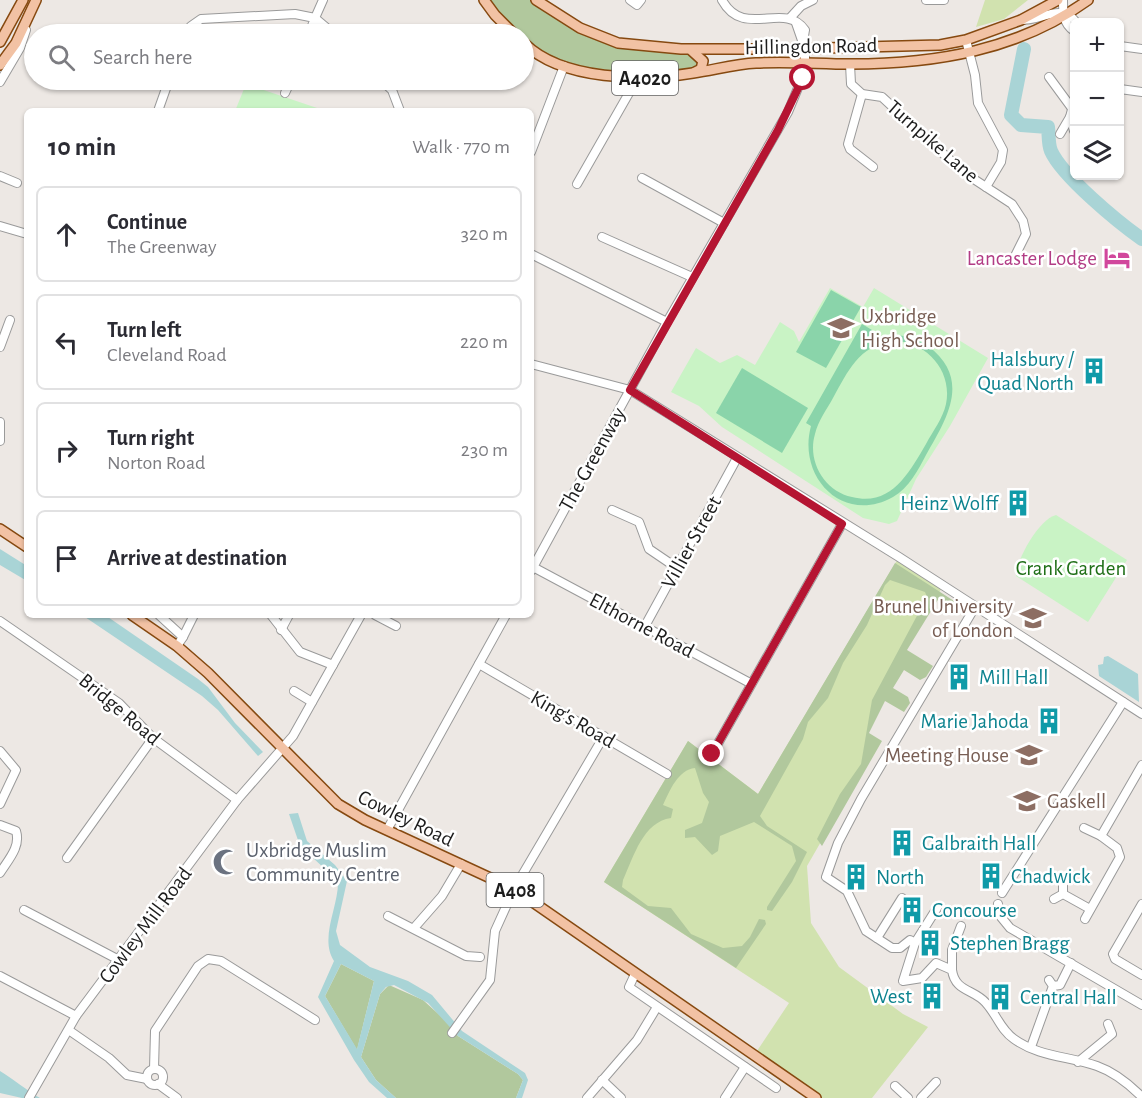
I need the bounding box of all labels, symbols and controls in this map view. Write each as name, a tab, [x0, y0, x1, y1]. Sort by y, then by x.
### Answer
map controls	[1070, 18, 1124, 180]
button: +	[1070, 18, 1124, 72]
search box	[24, 24, 534, 90]
street label: Hillingdon Road	[744, 35, 878, 58]
icon: search	[45, 41, 78, 74]
text: Search here	[93, 46, 192, 68]
road number: A4020	[612, 61, 678, 95]
route start	[789, 64, 815, 90]
button: −	[1070, 72, 1124, 126]
street label: Turnpike Lane	[883, 96, 982, 187]
button: layers	[1070, 126, 1124, 180]
text: 10 min	[48, 134, 116, 160]
text: Walk · 770 m	[412, 137, 510, 157]
text: Continue	[107, 211, 187, 233]
icon: ahead	[50, 218, 83, 251]
text: 320 m	[461, 224, 508, 244]
text: The Greenway	[107, 237, 217, 257]
hotel icon: Lancaster Lodge	[1102, 243, 1132, 273]
place label: Lancaster Lodge	[967, 248, 1097, 269]
place label: Uxbridge High School	[861, 306, 959, 351]
school or university icon: Uxbridge High School	[826, 313, 856, 343]
text: Turn left	[107, 319, 181, 341]
icon: left	[50, 326, 83, 359]
text: 220 m	[460, 332, 508, 352]
text: Cleveland Road	[107, 345, 227, 365]
place label: Halsbury / Quad North	[977, 349, 1075, 394]
building icon: Halsbury / Quad North	[1079, 356, 1109, 386]
street label: The Greenway	[555, 404, 630, 515]
text: Turn right	[107, 427, 194, 449]
icon: right	[50, 434, 83, 467]
text: 230 m	[461, 440, 508, 460]
text: Norton Road	[107, 453, 205, 473]
building icon: Heinz Wolff	[1003, 488, 1033, 518]
street label: Villier Street	[658, 492, 725, 592]
place label: Heinz Wolff	[900, 493, 1000, 514]
icon: arrive	[50, 542, 83, 575]
text: Arrive at destination	[107, 547, 287, 569]
park label: Crank Garden	[1016, 558, 1126, 579]
street label: Elthorne Road	[586, 589, 698, 662]
place label: Brunel University of London	[873, 596, 1013, 641]
school or university icon: Brunel University of London	[1018, 603, 1048, 633]
building icon: Mill Hall	[944, 662, 974, 692]
place label: Mill Hall	[979, 667, 1049, 688]
street label: Bridge Road	[75, 670, 164, 749]
street label: King's Road	[527, 687, 619, 752]
building icon: Marie Jahoda	[1034, 706, 1064, 736]
place label: Marie Jahoda	[921, 711, 1029, 732]
route end	[698, 740, 724, 766]
school or university icon: Meeting House	[1014, 740, 1044, 770]
place label: Meeting House	[885, 745, 1009, 766]
street label: Cowley Road	[355, 786, 457, 851]
school or university icon: Gaskell	[1012, 786, 1042, 816]
place label: Gaskell	[1047, 791, 1106, 812]
building icon: Galbraith Hall	[887, 828, 917, 858]
place label: Galbraith Hall	[922, 833, 1036, 854]
place label: Uxbridge Muslim Community Centre	[246, 840, 400, 885]
mosque icon: Uxbridge Muslim Community Centre	[211, 847, 241, 877]
building icon: Chadwick	[976, 861, 1006, 891]
building icon: North	[841, 862, 871, 892]
street label: Cowley Mill Road	[95, 863, 196, 987]
place label: Chadwick	[1011, 866, 1091, 887]
place label: North	[876, 867, 924, 888]
road number: A408	[486, 873, 544, 907]
building icon: Concourse	[897, 895, 927, 925]
place label: Concourse	[932, 900, 1017, 921]
building icon: Stephen Bragg	[915, 928, 945, 958]
place label: Stephen Bragg	[950, 933, 1070, 954]
building icon: West	[917, 981, 947, 1011]
building icon: Central Hall	[985, 982, 1015, 1012]
place label: West	[870, 986, 912, 1007]
place label: Central Hall	[1020, 987, 1117, 1008]

